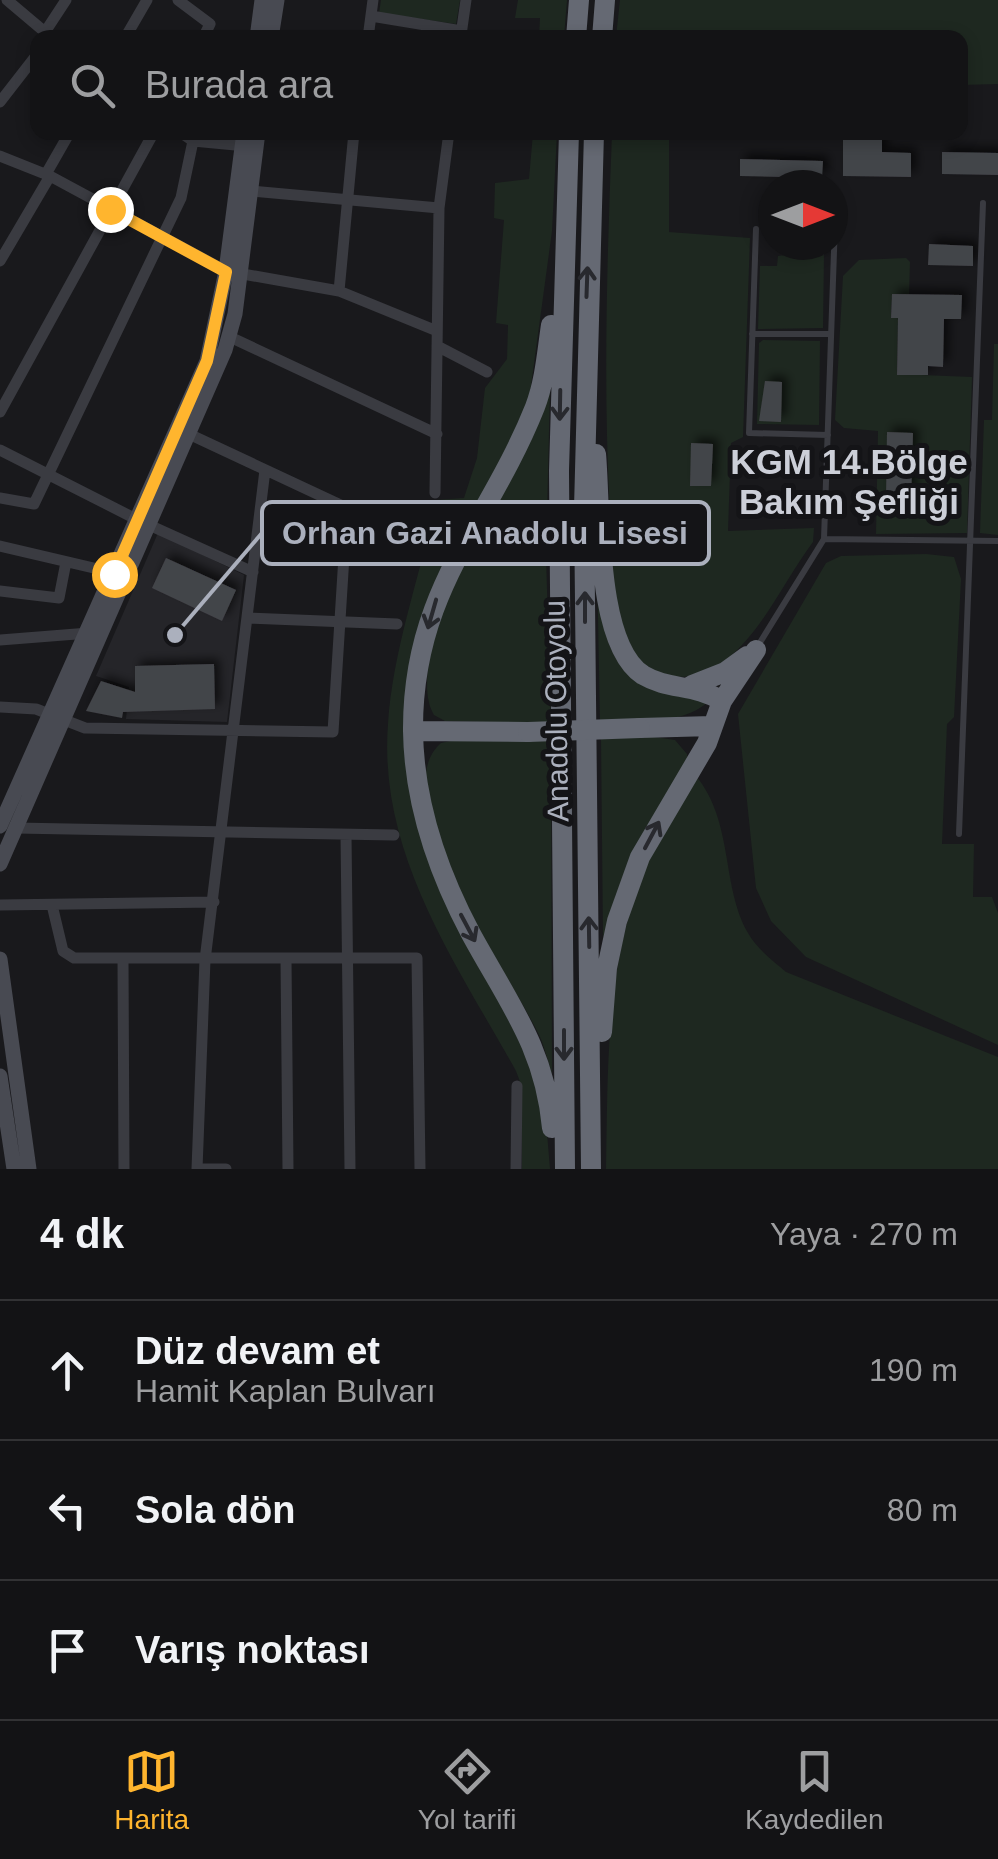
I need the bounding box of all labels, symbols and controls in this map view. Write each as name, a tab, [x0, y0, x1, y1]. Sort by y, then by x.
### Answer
search box	[30, 30, 968, 140]
icon: search	[65, 58, 120, 113]
text: Burada ara	[145, 64, 333, 106]
north arrow	[758, 170, 848, 260]
route end	[88, 187, 134, 233]
one-way arrow	[578, 266, 597, 298]
one-way arrow	[551, 388, 570, 420]
district label: KGM 14.Bölge Bakım Şefliği	[730, 442, 968, 521]
callout: Orhan Gazi Anadolu Lisesi	[262, 502, 709, 564]
text: Orhan Gazi Anadolu Lisesi	[282, 515, 688, 551]
route start	[92, 552, 138, 598]
one-way arrow	[576, 591, 594, 624]
one-way arrow	[422, 598, 440, 629]
street label: Anadolu Otoyolu	[538, 600, 574, 822]
one-way arrow	[642, 820, 662, 850]
one-way arrow	[459, 912, 478, 942]
one-way arrow	[580, 916, 598, 948]
one-way arrow	[554, 1028, 574, 1060]
text: 4 dk	[40, 1210, 124, 1257]
text: Yaya · 270 m	[770, 1216, 958, 1252]
text: Düz devam et	[135, 1330, 380, 1372]
icon: ahead	[40, 1343, 95, 1398]
text: 190 m	[869, 1352, 958, 1388]
text: Hamit Kaplan Bulvarı	[135, 1373, 436, 1409]
icon: left	[40, 1483, 95, 1538]
text: Sola dön	[135, 1489, 295, 1531]
text: 80 m	[887, 1492, 958, 1528]
icon: arrive	[40, 1623, 95, 1678]
text: Varış noktası	[135, 1629, 369, 1671]
tab: Harita	[114, 1744, 189, 1836]
tab: Yol tarifi	[418, 1744, 516, 1836]
tab: Kaydedilen	[745, 1744, 884, 1836]

